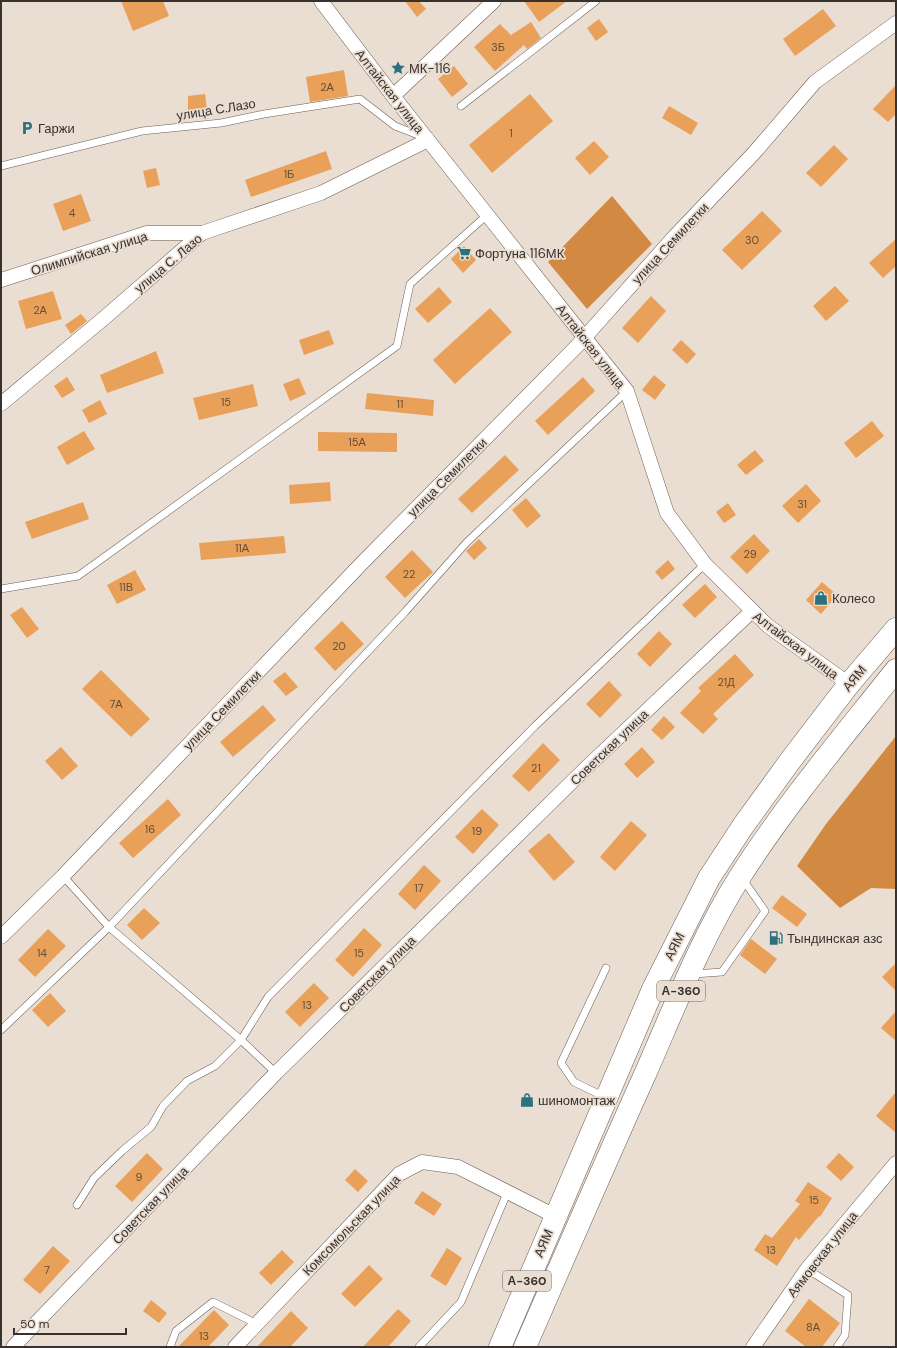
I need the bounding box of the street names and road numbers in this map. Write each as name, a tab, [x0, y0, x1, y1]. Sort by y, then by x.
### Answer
street label: Алтайская улица	[351, 46, 428, 138]
street label: улица С.Лазо	[175, 95, 257, 124]
street label: улица Семилетки	[628, 199, 712, 288]
street label: Олимпийская улица	[29, 227, 150, 279]
street label: улица С. Лазо	[131, 230, 206, 297]
street label: Алтайская улица	[552, 301, 629, 393]
street label: улица Семилетки	[404, 434, 491, 521]
street label: Алтайская улица	[750, 608, 842, 683]
street label: АЯМ	[839, 662, 870, 695]
street label: улица Семилетки	[180, 667, 265, 754]
street label: Советская улица	[567, 705, 652, 789]
street label: АЯМ	[660, 929, 689, 963]
street label: Советская улица	[335, 932, 420, 1016]
road number: А-360	[657, 981, 705, 1001]
street label: Советская улица	[109, 1162, 192, 1248]
street label: Комсомольская улица	[299, 1171, 404, 1279]
street label: Аямовская улица	[784, 1207, 862, 1301]
street label: АЯМ	[530, 1227, 557, 1260]
road number: А-360	[503, 1271, 551, 1291]

